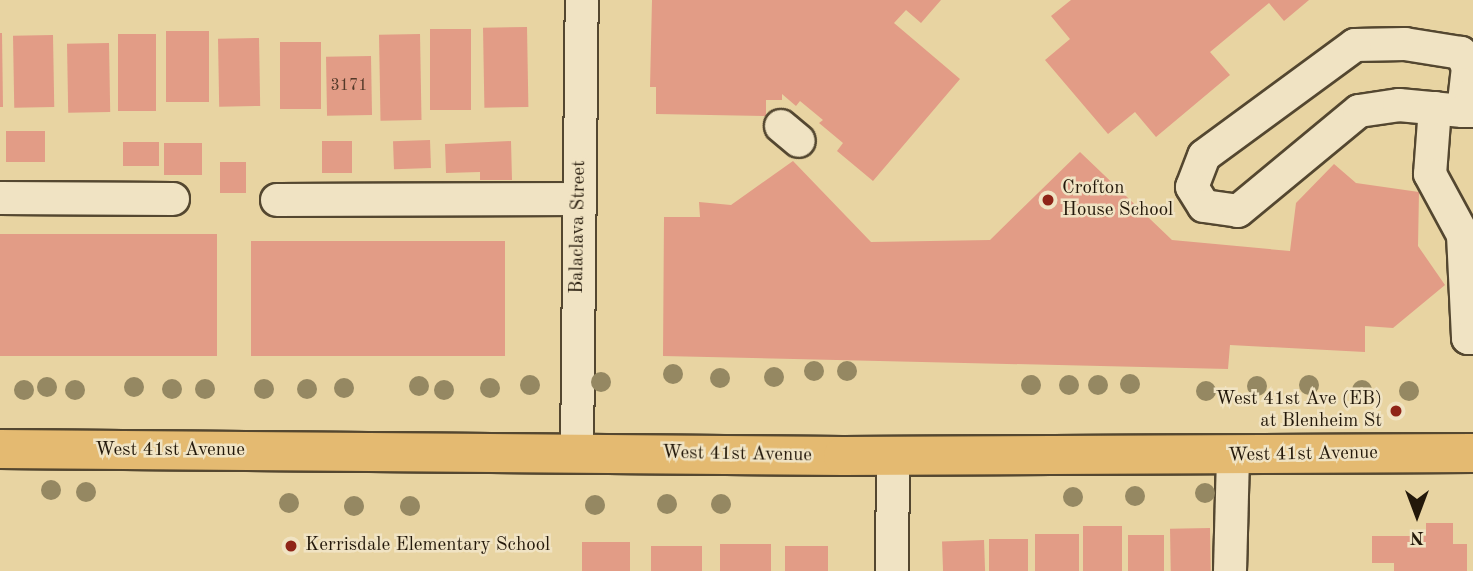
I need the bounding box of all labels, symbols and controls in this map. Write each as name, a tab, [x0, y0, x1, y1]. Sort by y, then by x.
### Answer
house number: 3171	[330, 76, 368, 96]
street label: Balaclava Street	[566, 160, 592, 294]
place label: Crofton House School	[1062, 178, 1173, 222]
marker: Crofton House School	[1040, 192, 1056, 208]
place label: West 41st Ave (EB) at Blenheim St	[1216, 389, 1382, 433]
marker: West 41st Ave (EB) at Blenheim St	[1388, 403, 1404, 419]
street label: West 41st Avenue	[95, 440, 245, 462]
street label: West 41st Avenue	[662, 442, 812, 468]
street label: West 41st Avenue	[1228, 442, 1378, 468]
north arrow	[1382, 480, 1452, 550]
text: N	[1410, 527, 1424, 546]
place label: Kerrisdale Elementary School	[305, 535, 550, 557]
marker: Kerrisdale Elementary School	[283, 538, 299, 554]

